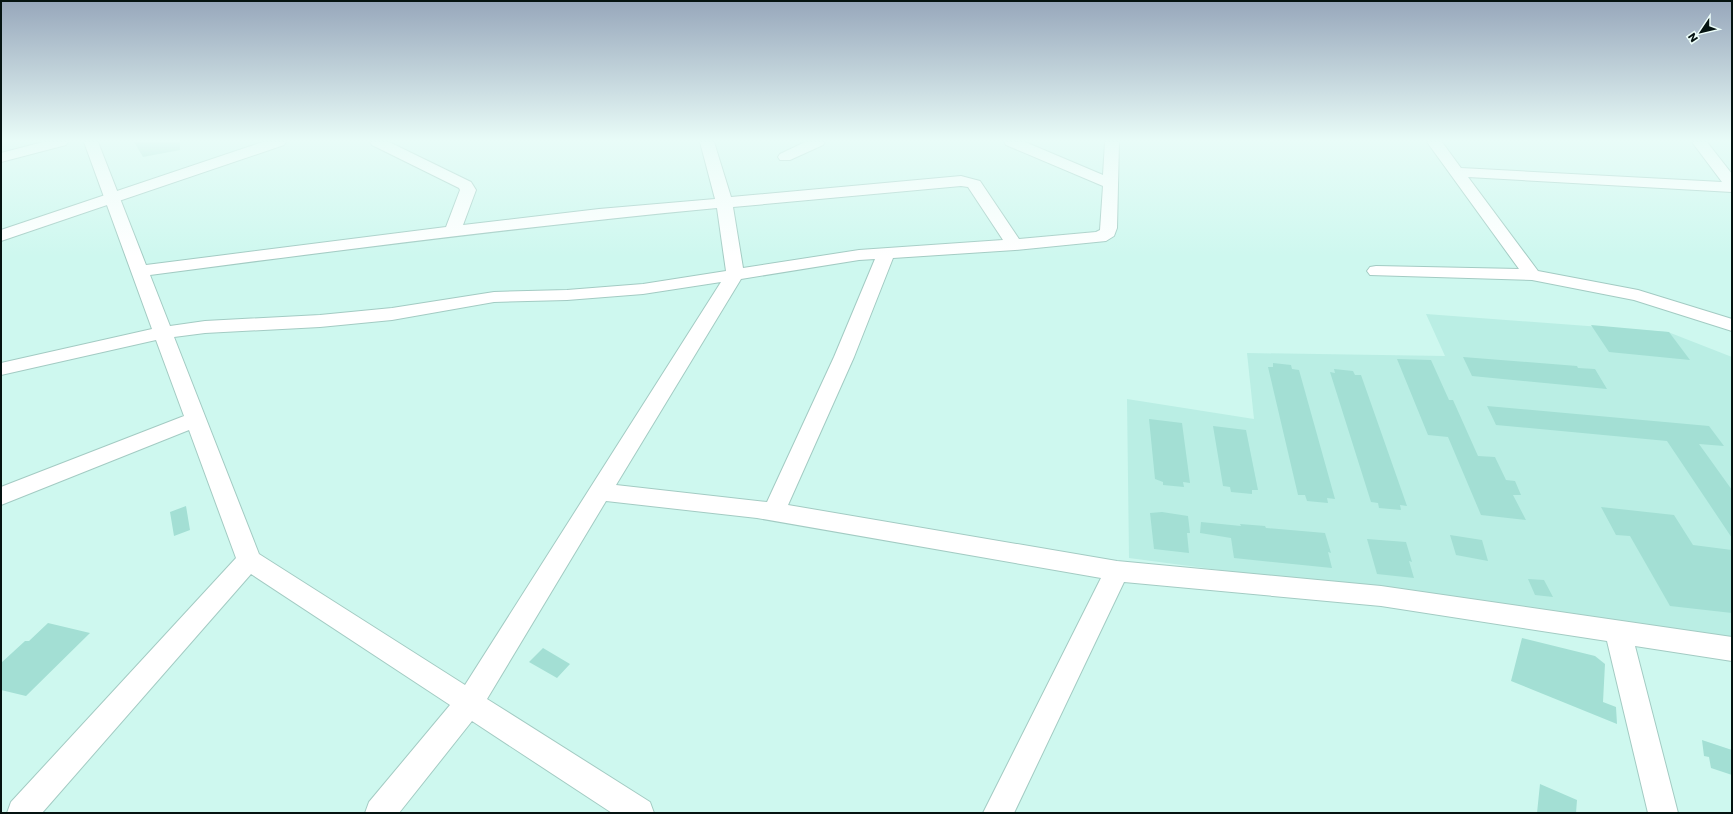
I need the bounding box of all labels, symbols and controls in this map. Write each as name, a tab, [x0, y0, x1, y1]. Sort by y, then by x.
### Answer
north arrow	[1681, 12, 1721, 52]
text: N	[1684, 30, 1702, 46]

